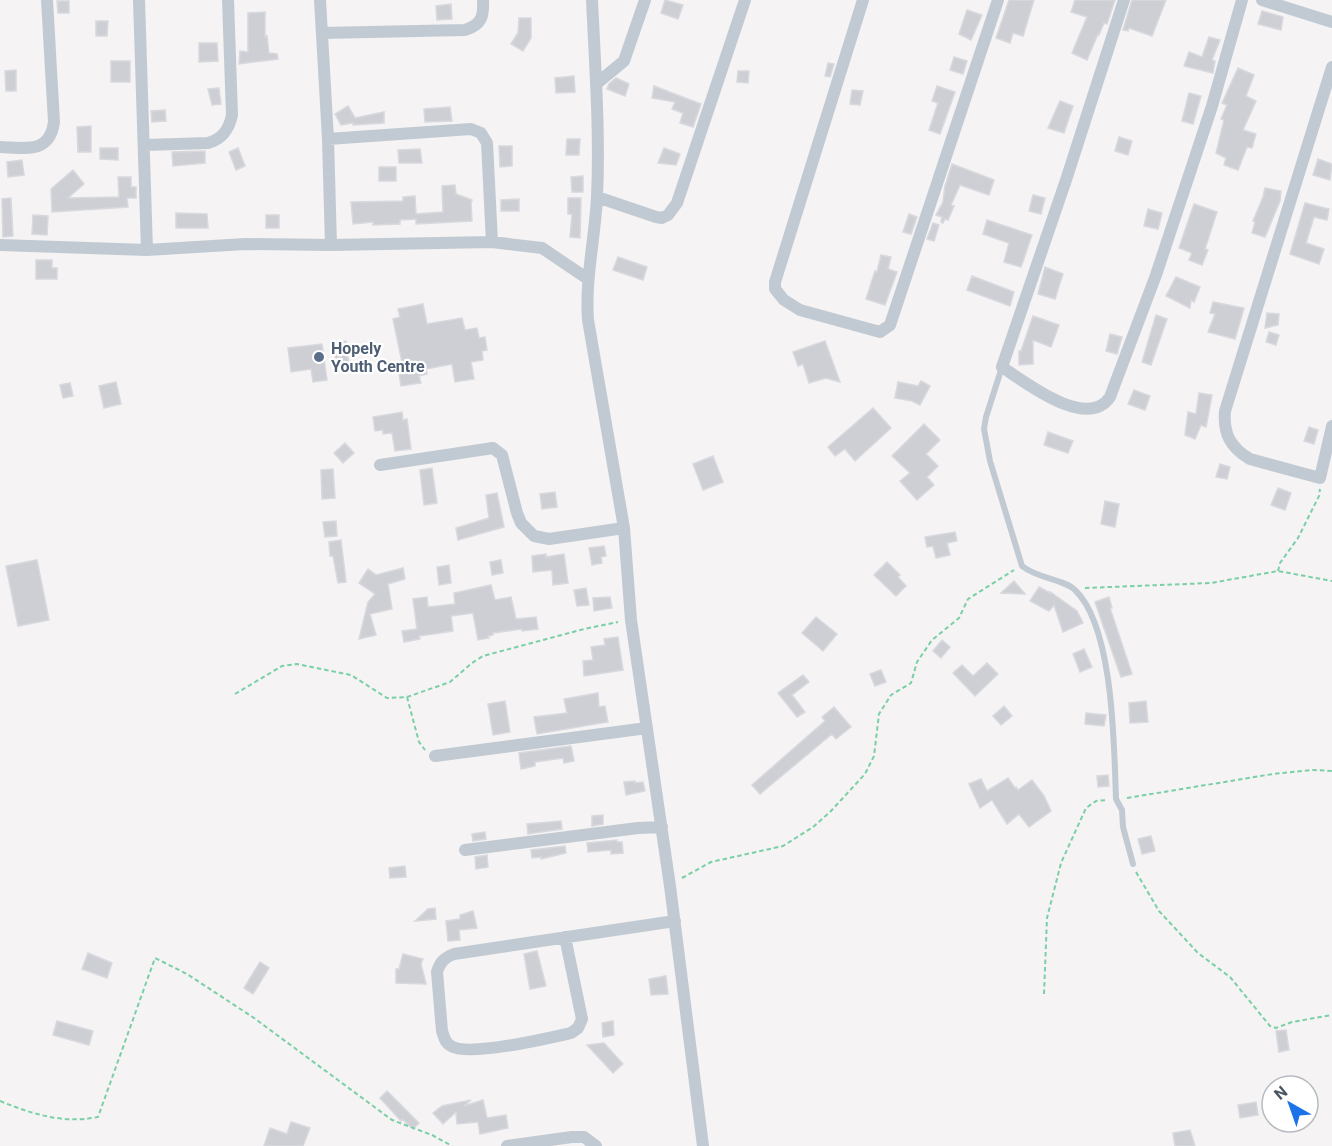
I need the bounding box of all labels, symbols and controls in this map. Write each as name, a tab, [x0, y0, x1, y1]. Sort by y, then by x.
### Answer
place label: Hopely Youth Centre	[331, 339, 425, 376]
marker: Hopely Youth Centre	[312, 350, 326, 364]
north arrow	[1260, 1074, 1320, 1134]
text: N	[1270, 1082, 1291, 1104]

